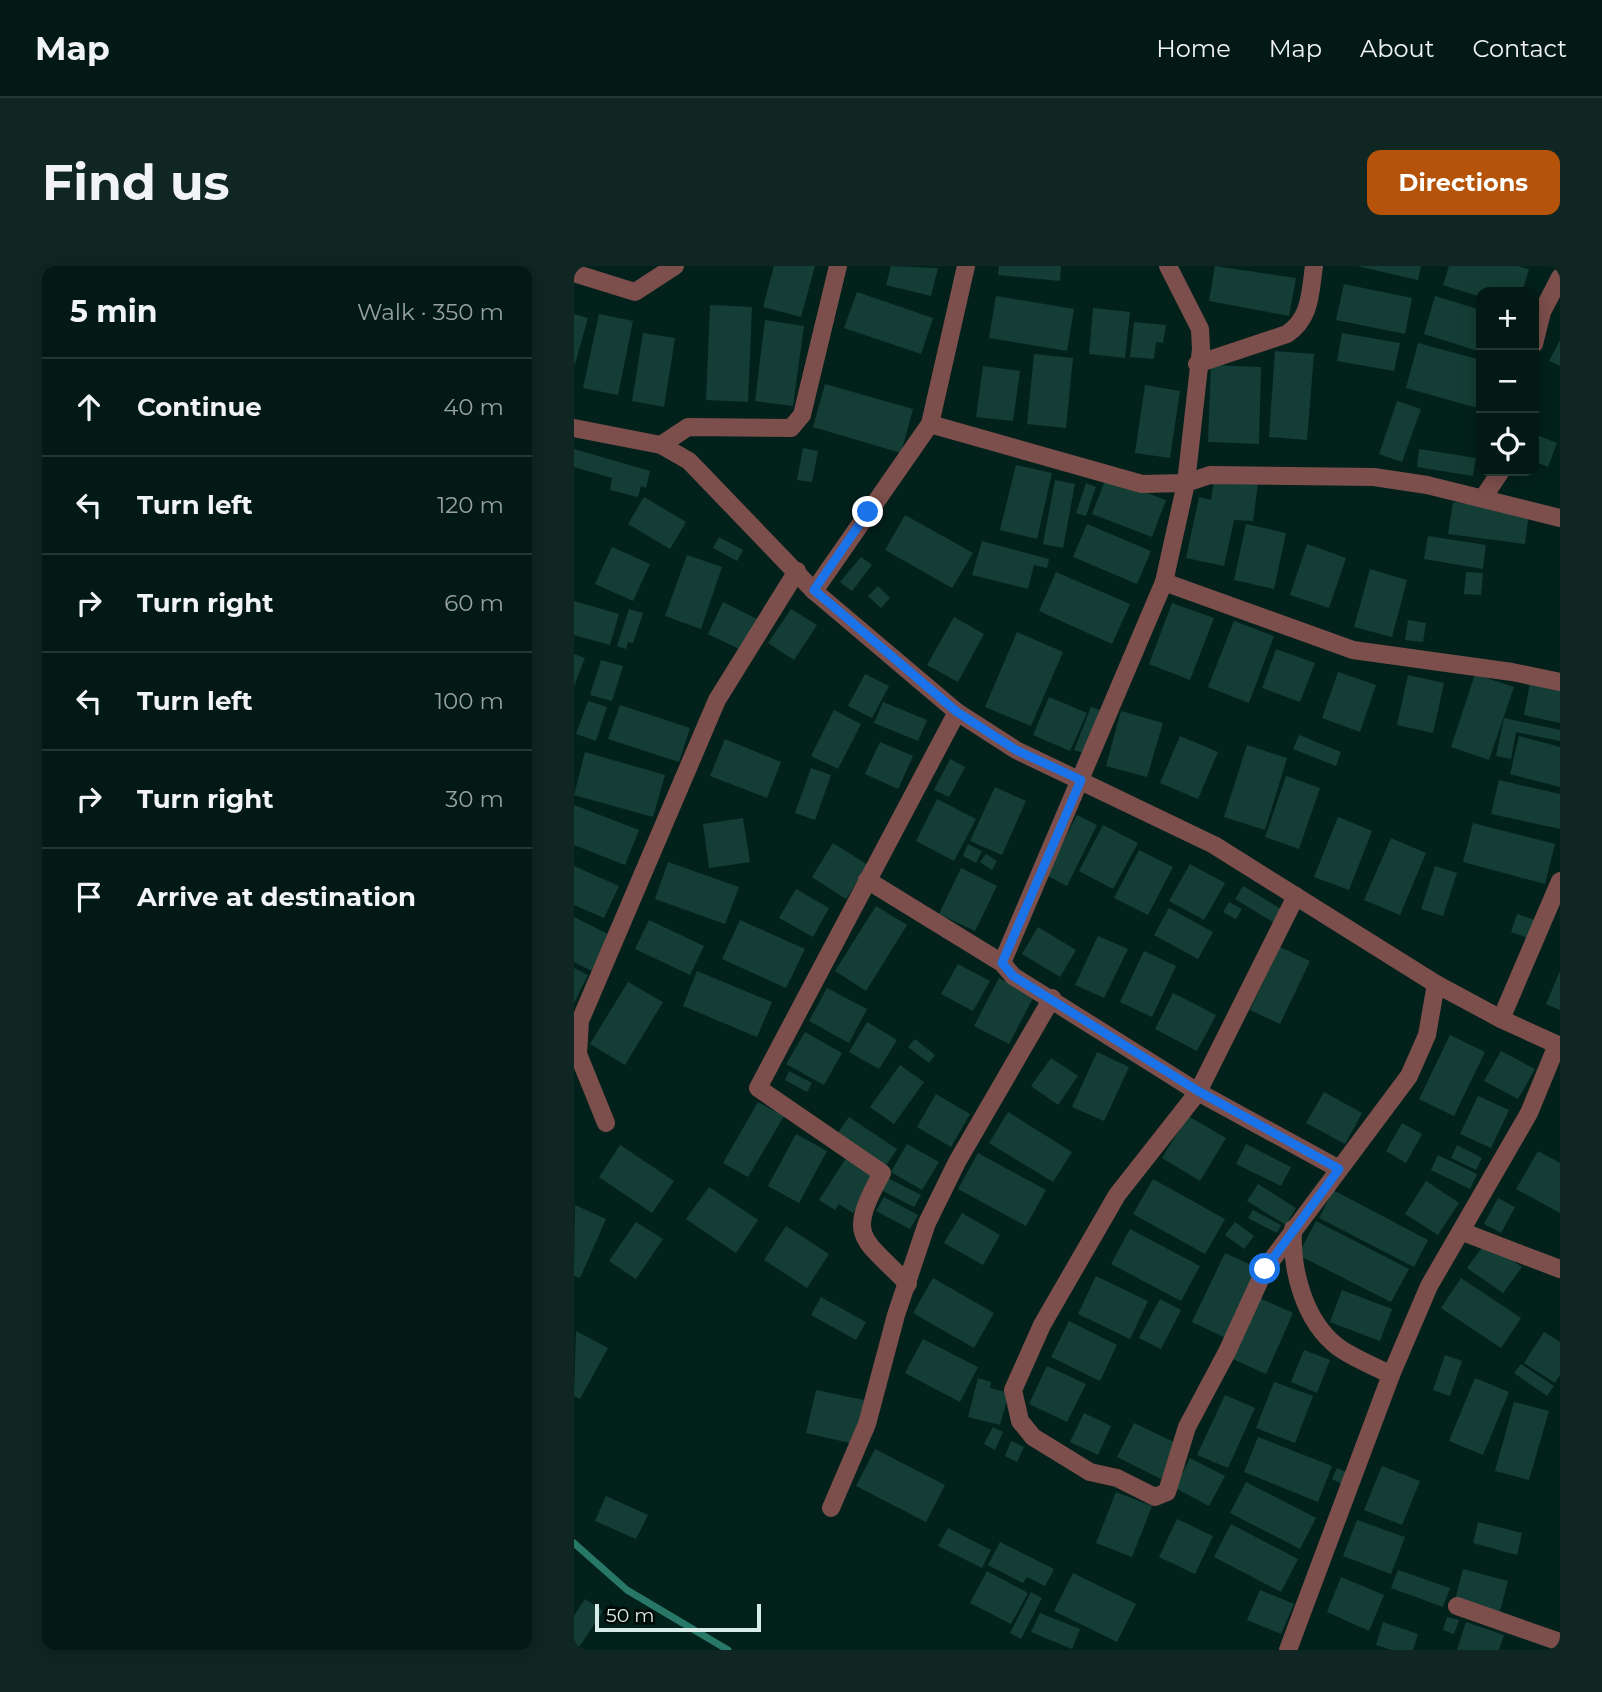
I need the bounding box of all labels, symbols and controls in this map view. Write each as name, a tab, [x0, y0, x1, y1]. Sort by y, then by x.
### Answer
text: Map	[35, 28, 110, 68]
text: Home	[1156, 34, 1231, 63]
text: Map	[1269, 34, 1322, 63]
text: About	[1360, 34, 1434, 63]
text: Contact	[1472, 34, 1567, 63]
button: Directions	[1367, 150, 1560, 215]
text: Find us	[42, 153, 230, 212]
map controls	[1476, 287, 1539, 476]
button: +	[1476, 287, 1539, 350]
text: 5 min	[70, 293, 158, 330]
text: Walk · 350 m	[357, 298, 504, 326]
button: −	[1476, 350, 1539, 413]
icon: ahead	[70, 388, 108, 426]
text: Continue	[137, 391, 262, 423]
text: 40 m	[443, 393, 504, 421]
button: locate	[1476, 413, 1539, 476]
icon: left	[70, 486, 108, 524]
text: Turn left	[137, 489, 253, 521]
text: 120 m	[437, 491, 504, 519]
route end	[852, 496, 883, 527]
icon: right	[70, 584, 108, 622]
text: Turn right	[137, 587, 273, 619]
text: 60 m	[444, 589, 504, 617]
icon: left	[70, 682, 108, 720]
text: Turn left	[137, 685, 253, 717]
text: 100 m	[435, 687, 504, 715]
icon: right	[70, 780, 108, 818]
text: Turn right	[137, 783, 273, 815]
text: 30 m	[445, 785, 504, 813]
icon: arrive	[70, 878, 108, 916]
text: Arrive at destination	[137, 881, 416, 913]
route start	[1249, 1253, 1280, 1284]
scale bar	[595, 1601, 761, 1633]
text: 50 m	[606, 1604, 654, 1627]

